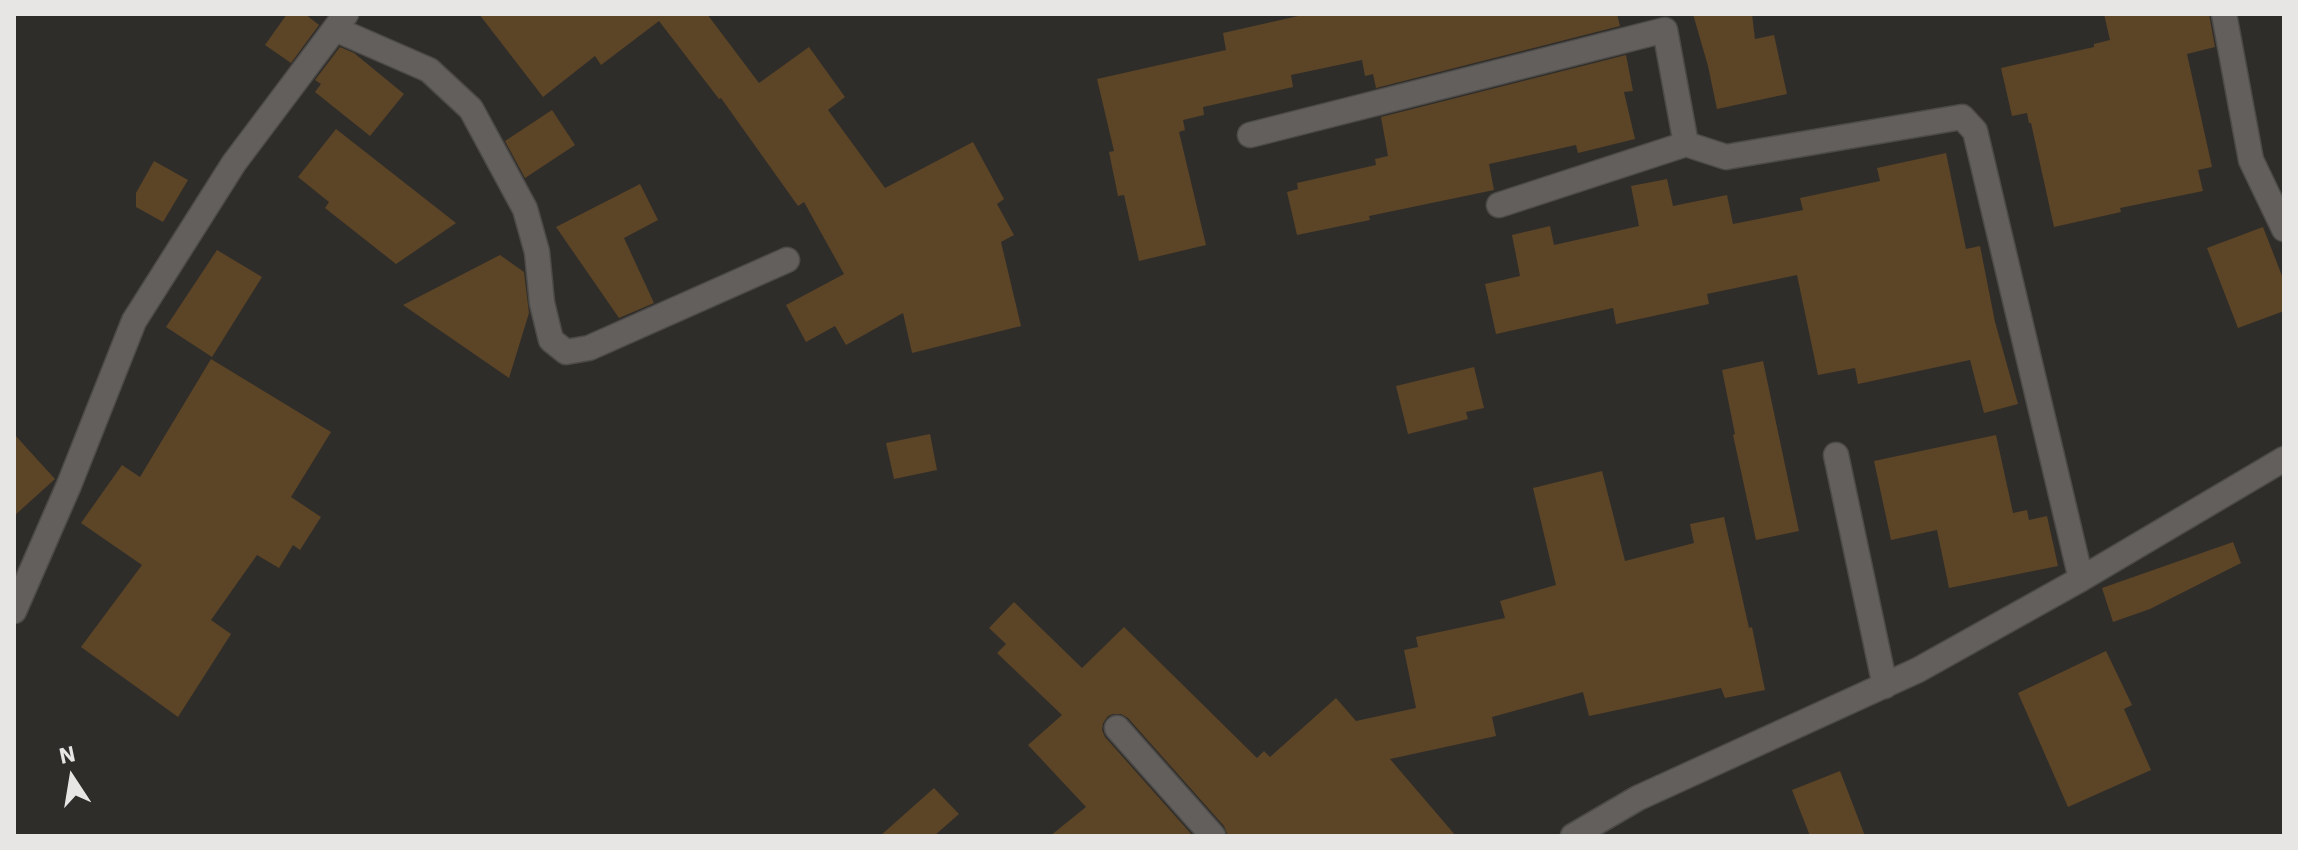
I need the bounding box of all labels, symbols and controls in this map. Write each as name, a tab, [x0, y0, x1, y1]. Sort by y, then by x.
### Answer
north arrow	[32, 738, 112, 818]
text: N	[56, 738, 78, 770]

